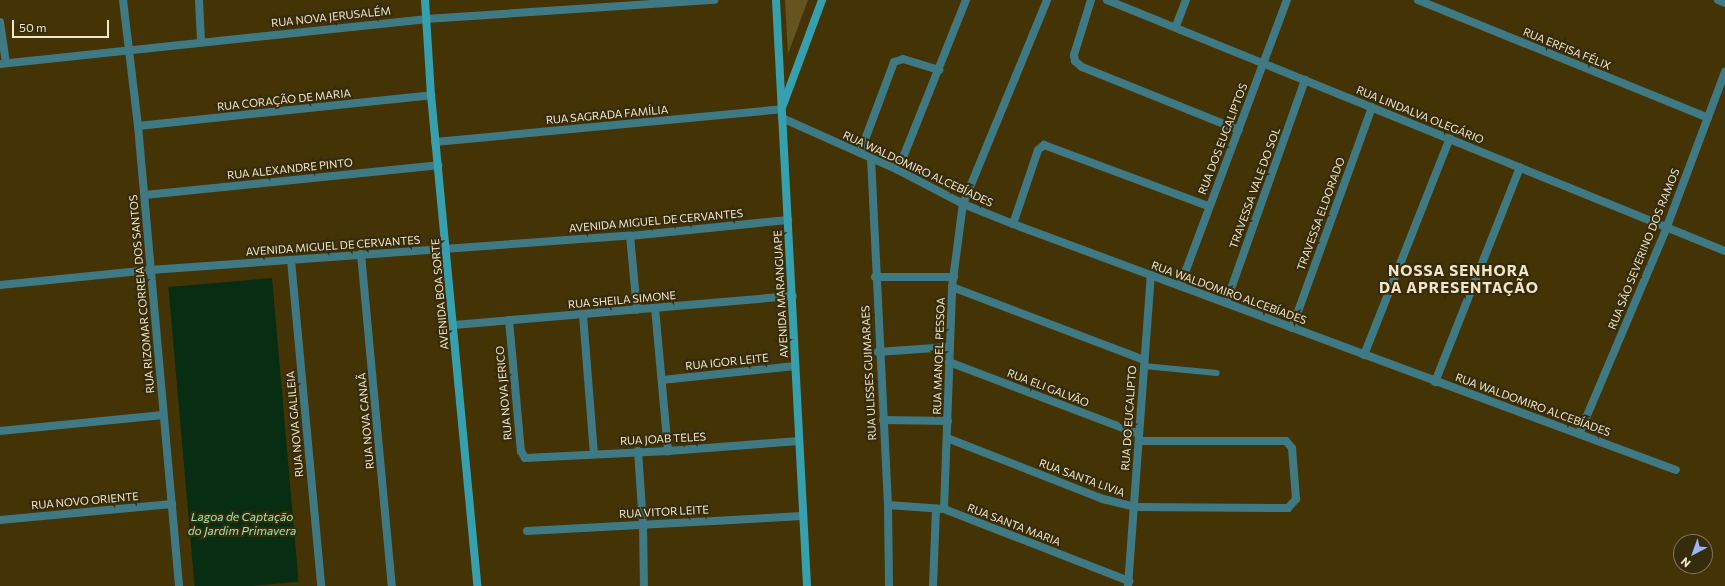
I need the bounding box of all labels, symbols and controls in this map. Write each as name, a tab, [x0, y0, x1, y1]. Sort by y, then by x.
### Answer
street label: RUA NOVA JERUSALÉM	[270, 4, 392, 30]
scale bar	[14, 12, 111, 38]
text: 50 m	[19, 20, 47, 34]
street label: RUA ERFISA FÉLIX	[1521, 25, 1613, 73]
street label: RUA DOS EUCALIPTOS	[1196, 81, 1250, 197]
street label: RUA LINDALVA OLEGÁRIO	[1354, 83, 1486, 147]
street label: RUA CORAÇÃO DE MARIA	[216, 86, 352, 114]
street label: RUA SAGRADA FAMÍLIA	[545, 103, 669, 127]
street label: TRAVESSA VALE DO SOL	[1227, 126, 1283, 250]
street label: RUA WALDOMIRO ALCEBÍADES	[841, 128, 995, 210]
street label: TRAVESSA ELDORADO	[1294, 155, 1348, 273]
street label: RUA ALEXANDRE PINTO	[226, 156, 354, 182]
street label: RUA SÃO SEVERINO DOS RAMOS	[1606, 167, 1682, 331]
street label: RUA RIZOMAR CORREIA DOS SANTOS	[127, 194, 157, 394]
street label: AVENIDA MIGUEL DE CERVANTES	[568, 207, 744, 235]
street label: AVENIDA MARANGUAPE	[771, 230, 791, 358]
street label: AVENIDA MIGUEL DE CERVANTES	[245, 233, 421, 259]
street label: AVENIDA BOA SORTE	[429, 238, 451, 350]
street label: RUA WALDOMIRO ALCEBÍADES	[1150, 259, 1308, 327]
district label: NOSSA SENHORA DA APRESENTAÇÃO	[1379, 261, 1539, 296]
street label: RUA SHEILA SIMONE	[567, 289, 677, 311]
street label: RUA MANOEL PESSOA	[930, 297, 948, 415]
street label: RUA ULISSES GUIMARAES	[859, 305, 879, 441]
street label: RUA NOVA JERICO	[493, 345, 515, 441]
street label: RUA IGOR LEITE	[685, 351, 769, 373]
street label: RUA DO EUCALIPTO	[1119, 365, 1139, 471]
street label: RUA ELI GALVÃO	[1005, 366, 1091, 410]
street label: RUA NOVA GALILEIA	[284, 370, 306, 478]
street label: RUA WALDOMIRO ALCEBÍADES	[1454, 371, 1612, 439]
street label: RUA NOVA CANAÃ	[355, 372, 377, 470]
street label: RUA JOAB TELES	[620, 430, 706, 448]
street label: RUA SANTA LIVIA	[1037, 456, 1127, 500]
street label: RUA NOVO ORIENTE	[31, 490, 139, 512]
street label: RUA SANTA MARIA	[966, 501, 1062, 549]
street label: RUA VITOR LEITE	[619, 503, 709, 521]
water label: Lagoa de Captação do Jardim Primavera	[188, 510, 296, 538]
north arrow	[1673, 534, 1713, 574]
text: N	[1678, 555, 1693, 570]

